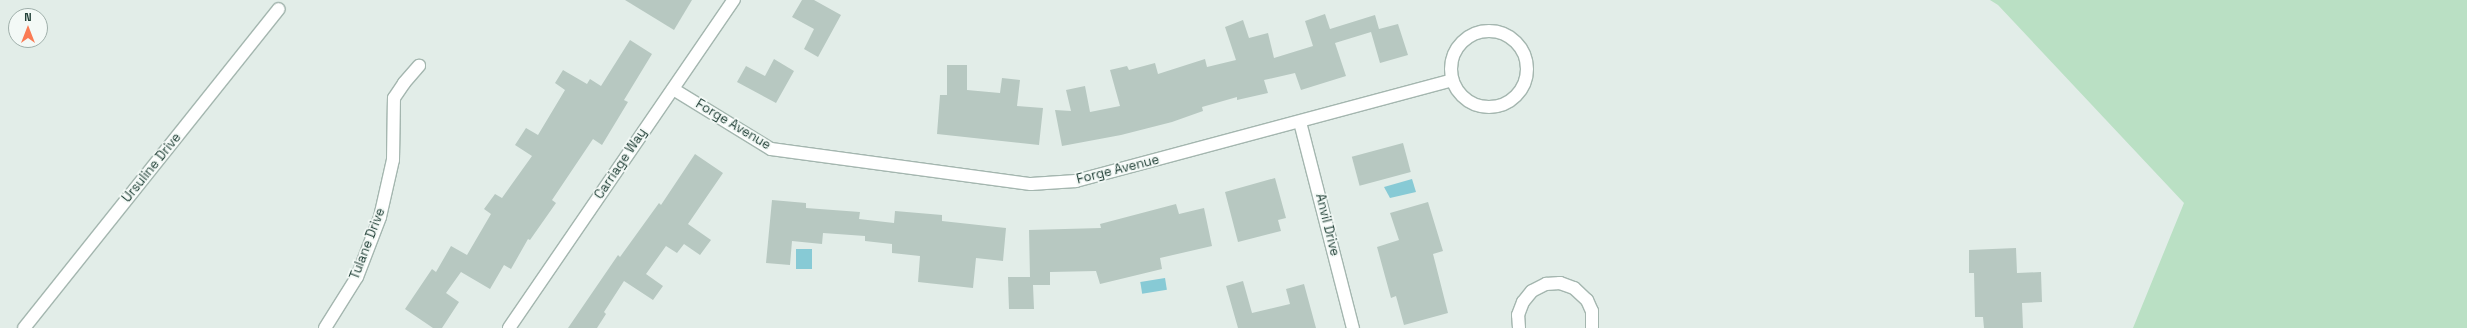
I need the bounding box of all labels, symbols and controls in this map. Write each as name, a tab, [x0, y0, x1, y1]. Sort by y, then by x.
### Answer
north arrow	[8, 8, 48, 48]
text: N	[24, 10, 32, 24]
street label: Forge Avenue	[693, 96, 773, 154]
street label: Carriage Way	[592, 126, 650, 202]
street label: Ursuline Drive	[119, 130, 185, 206]
street label: Forge Avenue	[1075, 152, 1161, 188]
street label: Anvil Drive	[1312, 192, 1342, 258]
street label: Tulane Drive	[347, 206, 389, 282]

